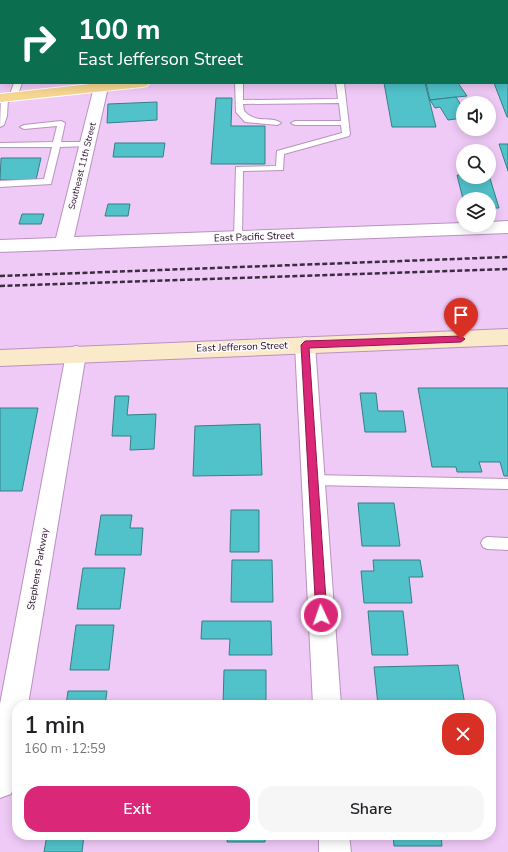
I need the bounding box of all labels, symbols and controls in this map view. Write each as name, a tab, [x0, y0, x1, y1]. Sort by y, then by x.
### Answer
text: 100 m	[78, 11, 161, 49]
icon: right	[12, 16, 64, 68]
text: East Jefferson Street	[78, 47, 243, 71]
map controls	[456, 96, 496, 232]
button: sound	[456, 96, 496, 136]
street label: Southeast 11th Street	[65, 121, 99, 211]
button: search	[456, 144, 496, 184]
button: layers	[456, 192, 496, 232]
street label: East Pacific Street	[214, 229, 295, 245]
pin	[444, 298, 478, 339]
icon: arrive	[450, 304, 472, 326]
street label: East Jefferson Street	[196, 338, 288, 356]
street label: Stephens Parkway	[24, 526, 52, 611]
position arrow	[300, 594, 342, 636]
text: 1 min	[24, 709, 85, 741]
button: close	[442, 713, 484, 755]
text: 160 m · 12:59	[24, 740, 106, 758]
button: Exit	[24, 786, 250, 832]
button: Share	[258, 786, 484, 832]

